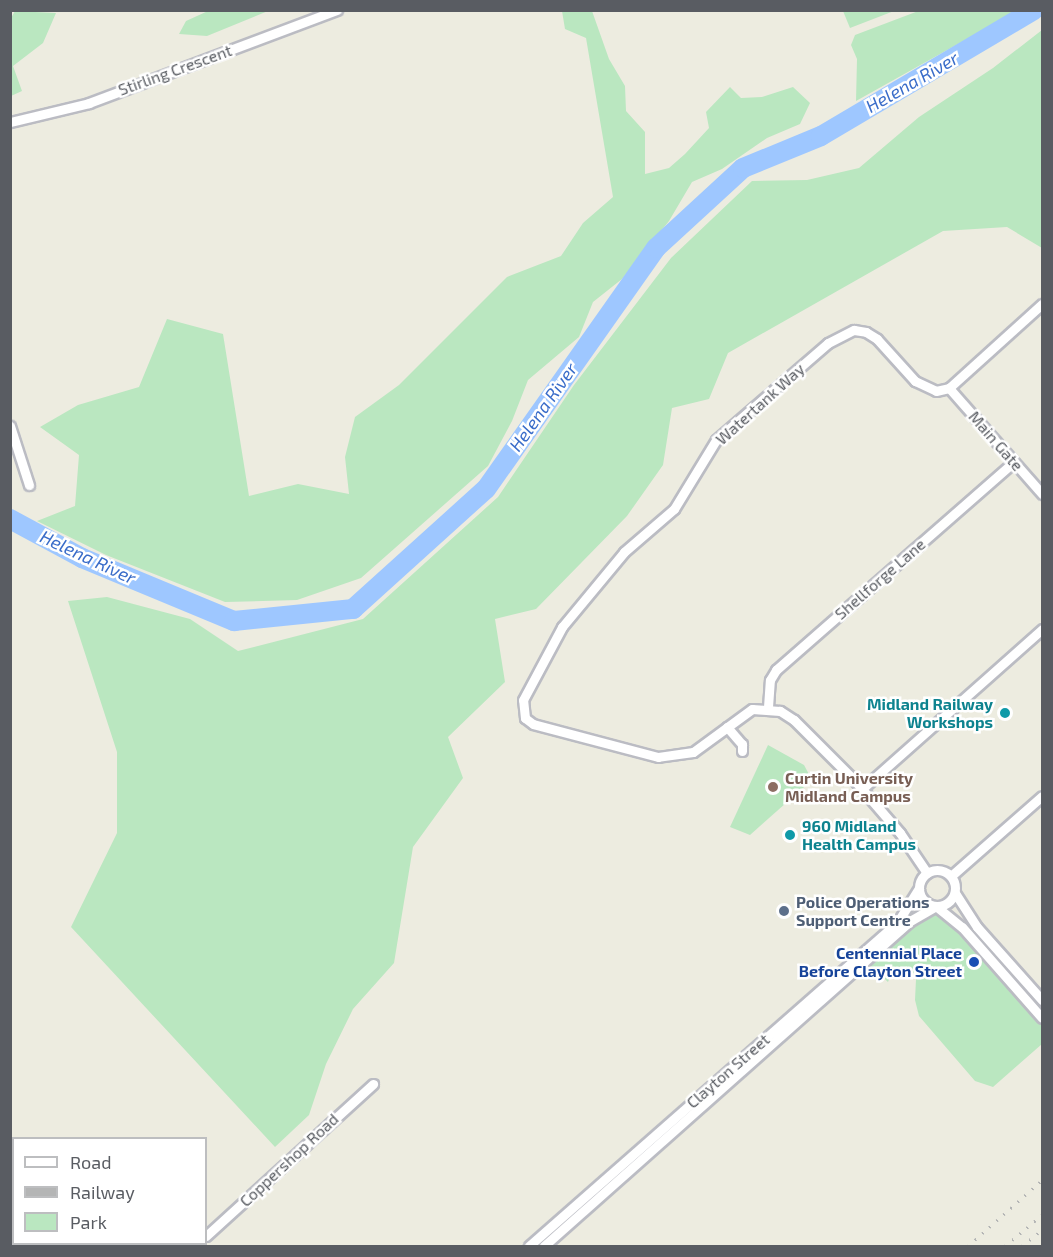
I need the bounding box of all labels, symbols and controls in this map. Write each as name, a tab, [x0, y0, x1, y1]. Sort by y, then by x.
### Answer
street label: Stirling Crescent	[116, 41, 234, 99]
water label: Helena River	[862, 47, 962, 117]
water label: Helena River	[505, 359, 581, 455]
street label: Watertank Way	[712, 359, 808, 449]
street label: Main Gate	[965, 407, 1027, 475]
water label: Helena River	[37, 525, 139, 589]
street label: Shellforge Lane	[831, 534, 929, 624]
place label: Midland Railway Workshops	[867, 694, 993, 732]
marker: Midland Railway Workshops	[998, 706, 1012, 720]
place label: Curtin University Midland Campus	[785, 768, 913, 806]
marker: Curtin University Midland Campus	[766, 780, 780, 794]
place label: 960 Midland Health Campus	[802, 816, 916, 854]
marker: 960 Midland Health Campus	[783, 828, 797, 842]
place label: Police Operations Support Centre	[796, 892, 930, 930]
marker: Police Operations Support Centre	[777, 904, 791, 918]
place label: Centennial Place Before Clayton Street	[799, 943, 962, 981]
marker: Centennial Place Before Clayton Street	[967, 955, 981, 969]
street label: Clayton Street	[683, 1030, 773, 1112]
street label: Coppershop Road	[236, 1109, 342, 1211]
legend	[12, 1137, 207, 1245]
text: Road	[70, 1151, 111, 1173]
text: Railway	[70, 1181, 135, 1203]
text: Park	[70, 1211, 107, 1233]

